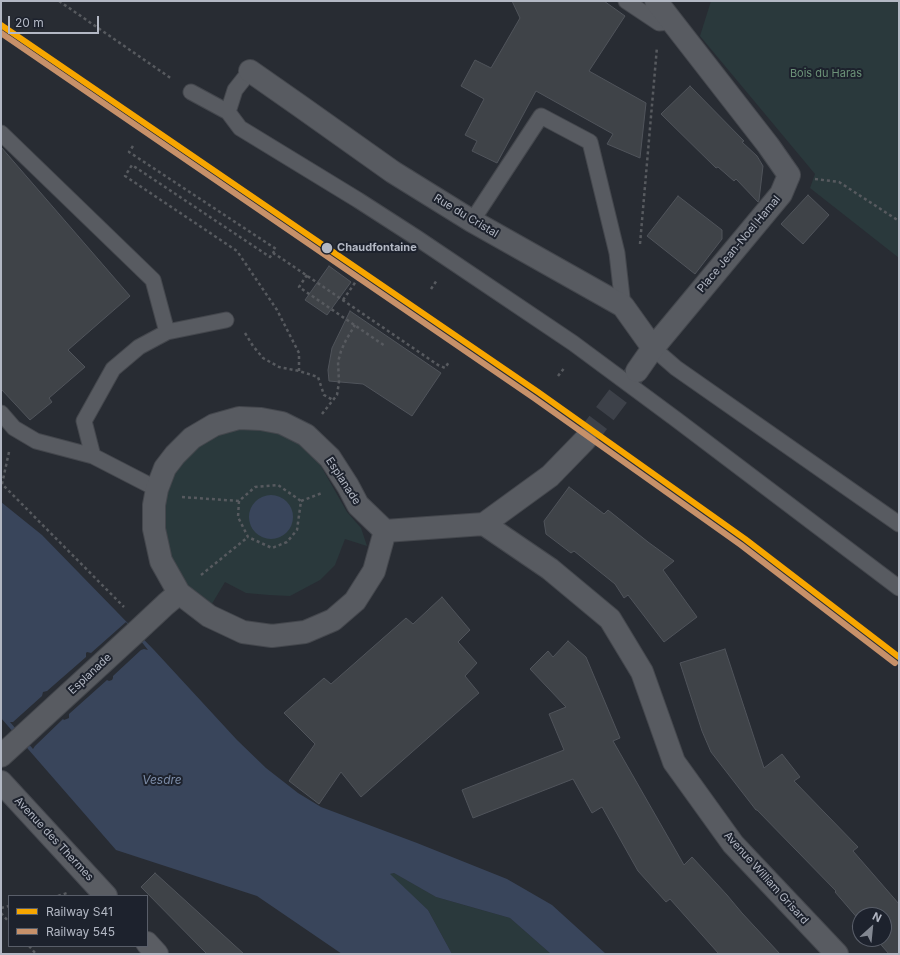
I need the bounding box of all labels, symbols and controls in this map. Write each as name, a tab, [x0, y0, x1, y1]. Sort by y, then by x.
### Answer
scale bar	[10, 8, 101, 34]
text: 20 m	[15, 15, 44, 30]
park label: Bois du Haras	[790, 67, 862, 81]
street label: Rue du Cristal	[431, 192, 501, 240]
street label: Place Jean-Noel Hamal	[695, 193, 783, 295]
marker: Chaudfontaine	[320, 241, 334, 255]
place label: Chaudfontaine	[337, 241, 417, 255]
street label: Esplanade	[323, 455, 363, 507]
street label: Esplanade	[66, 651, 114, 697]
water label: Vesdre	[142, 773, 182, 787]
street label: Avenue des Thermes	[12, 794, 96, 884]
street label: Avenue William Grisard	[721, 829, 811, 927]
legend	[8, 895, 148, 947]
text: Railway S41	[46, 904, 113, 919]
north arrow	[852, 907, 892, 947]
text: N	[870, 909, 884, 925]
text: Railway 545	[46, 924, 115, 939]

